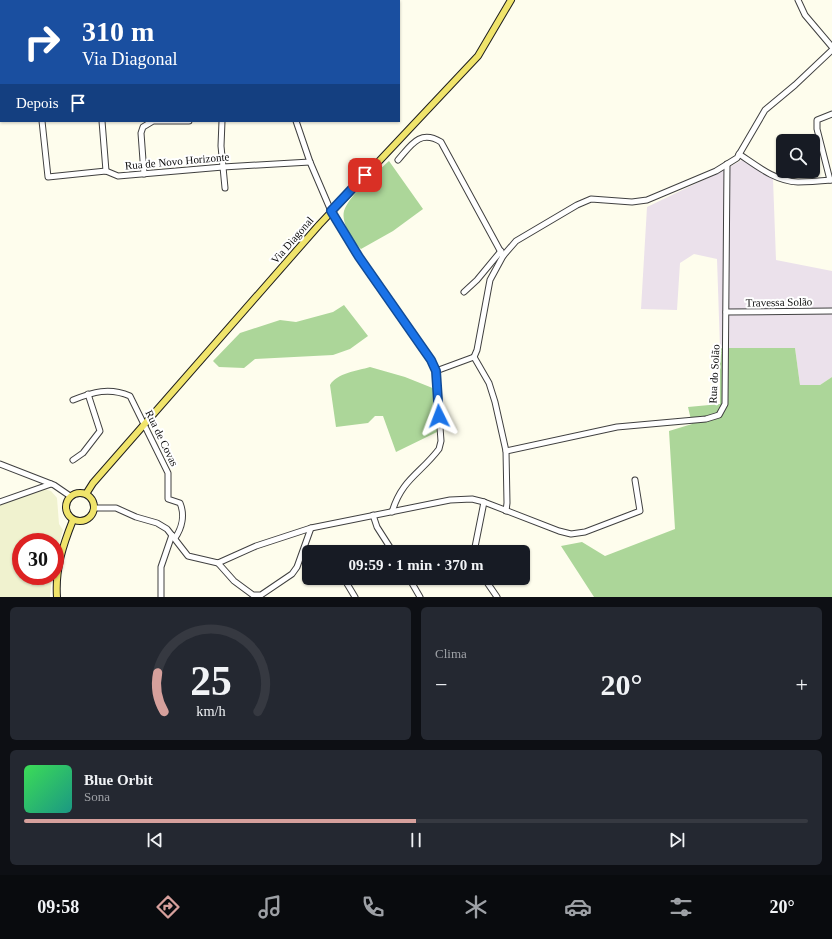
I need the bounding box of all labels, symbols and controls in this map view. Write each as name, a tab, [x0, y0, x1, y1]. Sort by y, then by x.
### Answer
icon: right	[16, 16, 68, 68]
text: 310 m	[82, 16, 154, 47]
text: Via Diagonal	[82, 49, 177, 69]
icon: arrive	[67, 92, 89, 114]
text: Depois	[16, 95, 59, 111]
map controls	[776, 134, 820, 178]
button: search	[776, 134, 820, 178]
street label: Rua de Novo Horizonte	[124, 150, 230, 172]
pin	[348, 158, 382, 192]
icon: arrive	[354, 164, 376, 186]
street label: Via Diagonal	[268, 214, 316, 266]
street label: Travessa Solão	[746, 295, 813, 309]
street label: Rua do Solão	[706, 344, 722, 404]
position arrow	[418, 395, 460, 437]
street label: Rua de Covas	[143, 408, 181, 468]
speed limit sign: 30	[12, 533, 64, 585]
text: 09:59 · 1 min · 370 m	[349, 557, 484, 573]
text: Clima	[435, 646, 467, 661]
text: 25	[190, 657, 231, 703]
text: 20°	[601, 668, 643, 701]
text: −	[435, 672, 447, 697]
text: +	[796, 672, 808, 697]
text: km/h	[196, 702, 225, 718]
text: Blue Orbit	[84, 772, 153, 788]
text: Sona	[84, 789, 110, 804]
icon: previous	[144, 829, 166, 851]
icon: pause	[405, 829, 427, 851]
icon: next	[666, 829, 688, 851]
icon: directions	[154, 893, 182, 921]
icon: music	[256, 893, 284, 921]
icon: phone	[359, 893, 387, 921]
icon: climate	[462, 893, 490, 921]
icon: car	[564, 893, 592, 921]
icon: filters	[667, 893, 695, 921]
text: 09:58	[37, 897, 79, 917]
text: 20°	[769, 897, 795, 917]

